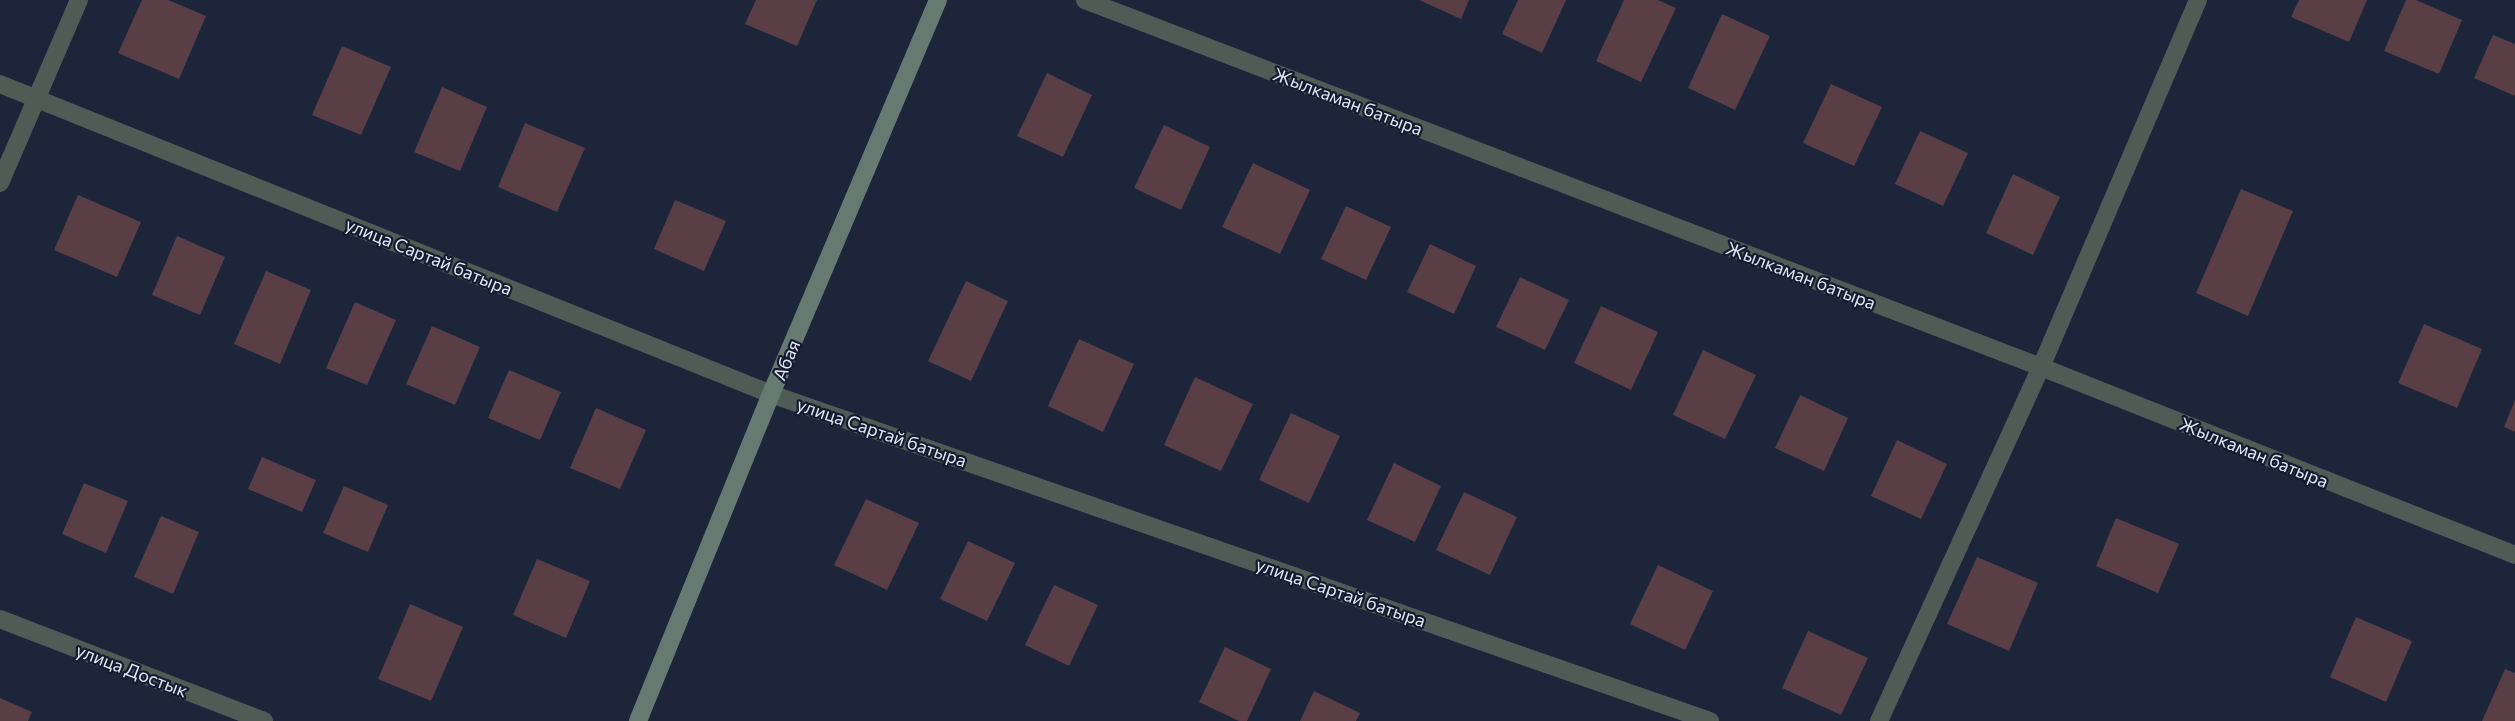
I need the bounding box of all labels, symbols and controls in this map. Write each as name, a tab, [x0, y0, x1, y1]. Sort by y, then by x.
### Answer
street label: Жылкаман батыра	[1270, 62, 1426, 140]
street label: улица Сартай батыра	[342, 212, 516, 300]
street label: Жылкаман батыра	[1723, 236, 1879, 314]
street label: Абая	[768, 336, 804, 384]
street label: улица Сартай батыра	[794, 393, 970, 471]
street label: Жылкаман батыра	[2176, 412, 2332, 492]
street label: улица Сартай батыра	[1253, 553, 1429, 631]
street label: улица Достык	[73, 639, 191, 701]

